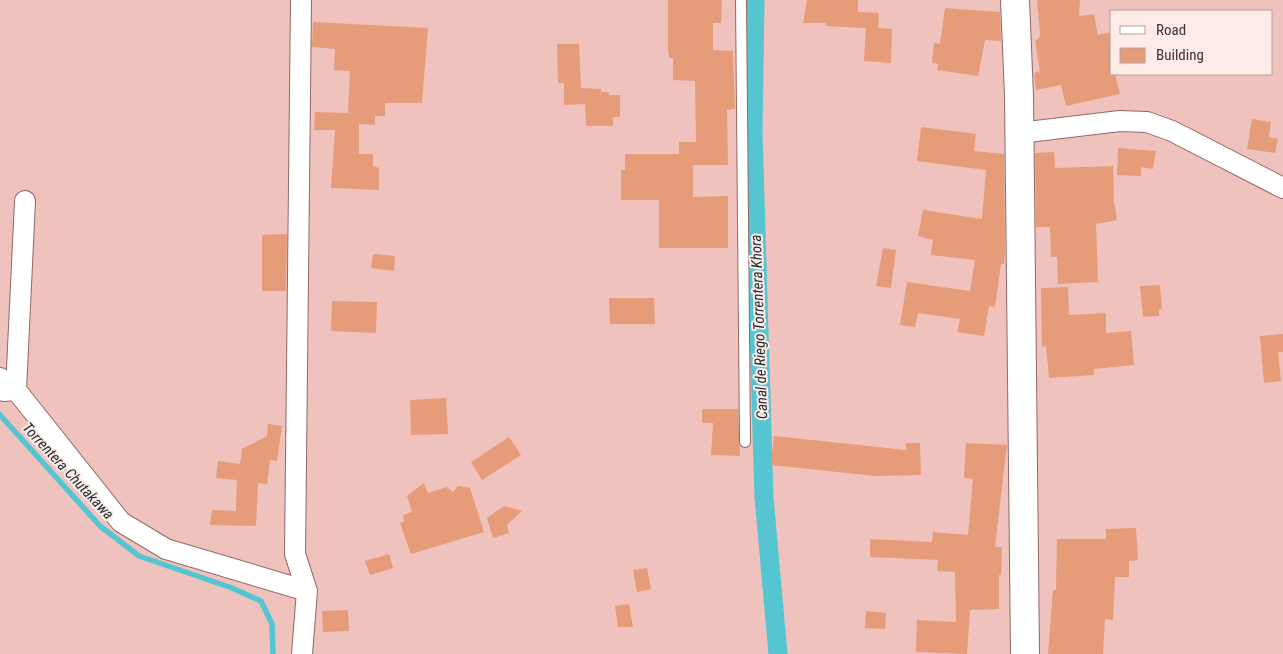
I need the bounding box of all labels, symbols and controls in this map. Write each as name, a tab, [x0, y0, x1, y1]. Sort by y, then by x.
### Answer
legend	[1110, 10, 1273, 75]
text: Road	[1156, 21, 1186, 39]
text: Building	[1156, 46, 1204, 64]
water label: Canal de Riego Torrentera Khora	[747, 234, 771, 420]
water label: Torrentera Chutakawa	[18, 419, 118, 523]

